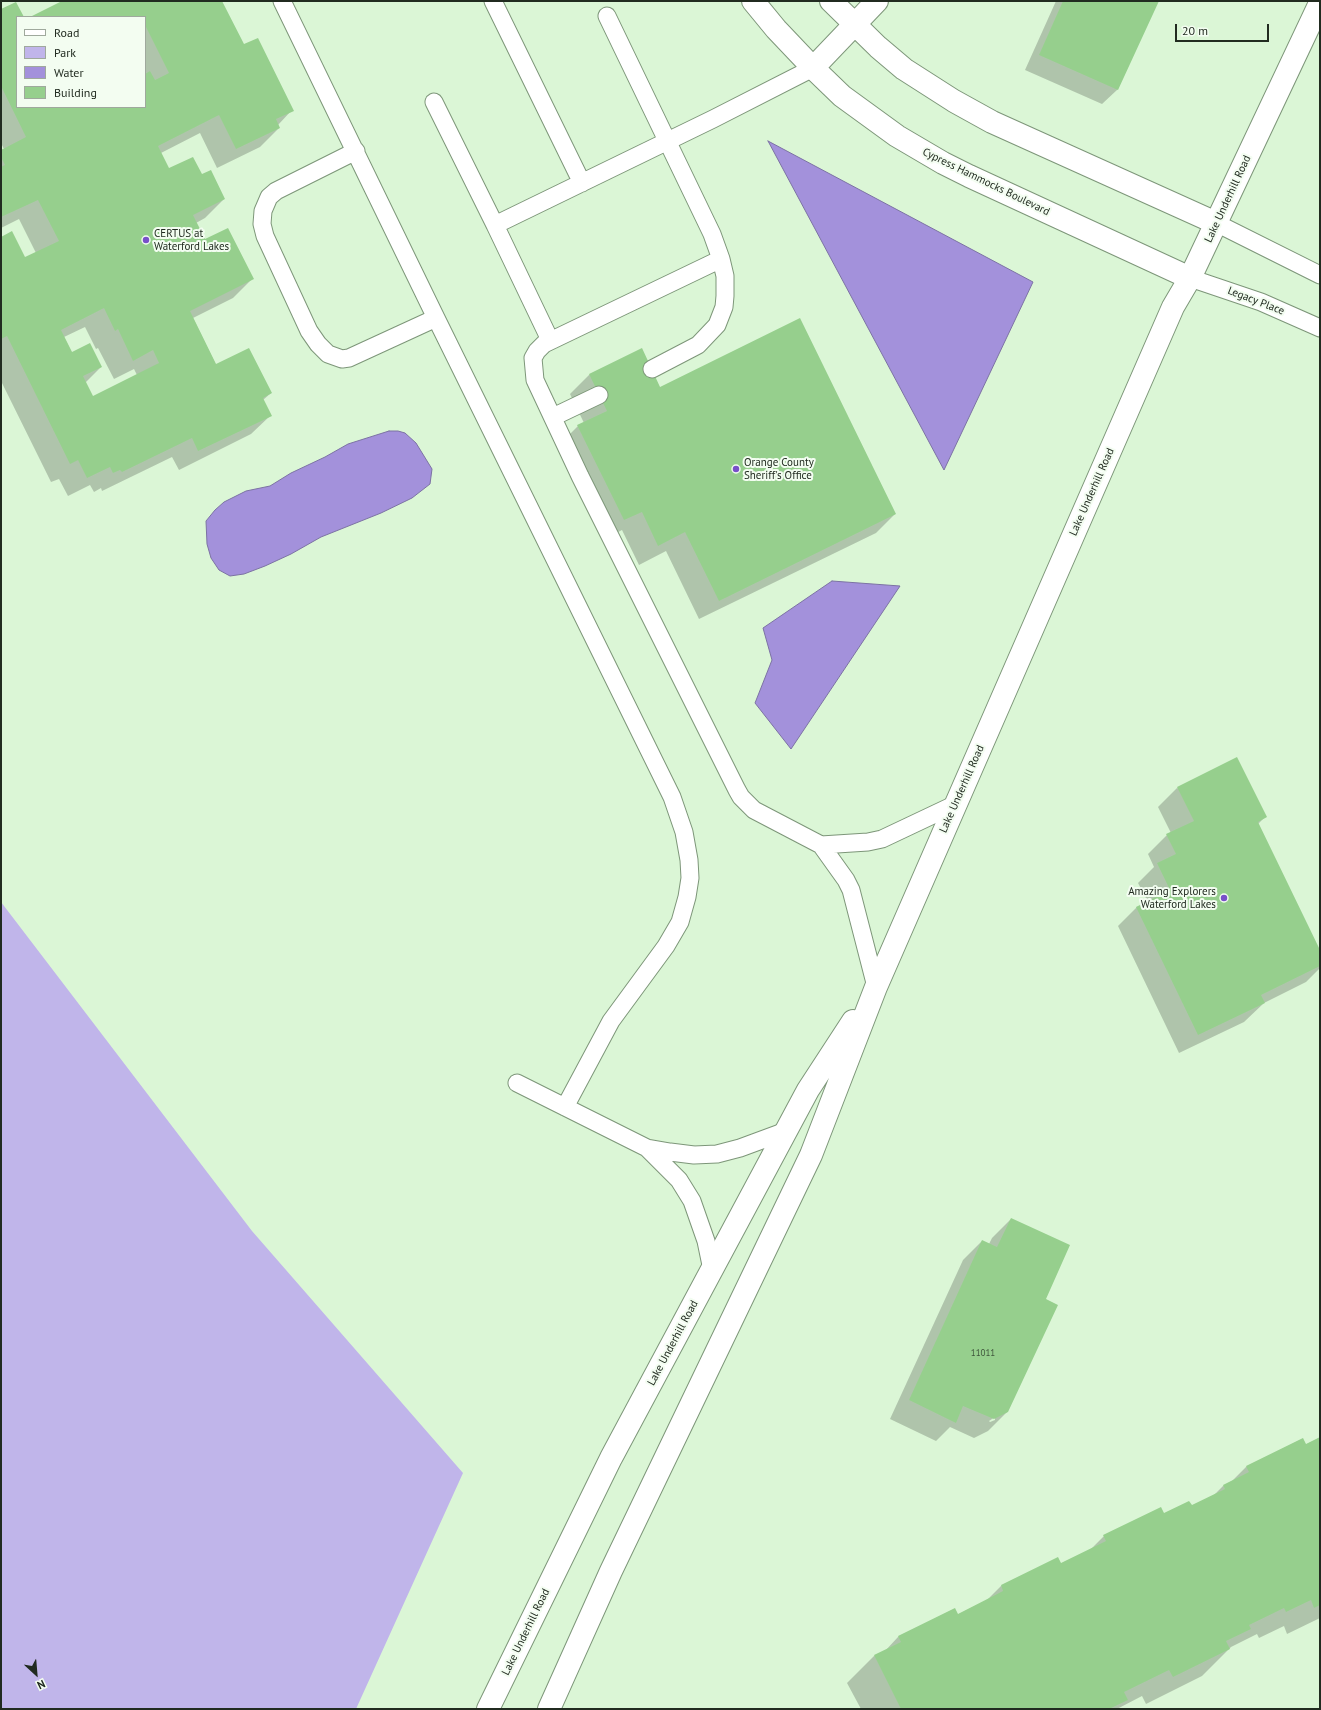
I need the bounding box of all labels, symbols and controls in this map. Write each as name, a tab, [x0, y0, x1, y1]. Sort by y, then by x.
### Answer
legend	[16, 16, 146, 108]
scale bar	[1177, 16, 1271, 42]
text: 20 m	[1182, 23, 1208, 38]
text: Road	[54, 25, 79, 40]
text: Park	[54, 45, 76, 60]
text: Water	[54, 65, 84, 80]
text: Building	[54, 85, 97, 100]
street label: Cypress Hammocks Boulevard	[920, 145, 1052, 219]
street label: Lake Underhill Road	[1202, 153, 1254, 245]
place label: CERTUS at Waterford Lakes	[154, 227, 229, 253]
marker: CERTUS at Waterford Lakes	[141, 235, 151, 245]
street label: Legacy Place	[1226, 284, 1286, 318]
street label: Lake Underhill Road	[1067, 446, 1117, 538]
place label: Orange County Sheriff's Office	[744, 456, 814, 482]
marker: Orange County Sheriff's Office	[731, 464, 741, 474]
street label: Lake Underhill Road	[937, 743, 987, 835]
place label: Amazing Explorers Waterford Lakes	[1128, 885, 1216, 911]
marker: Amazing Explorers Waterford Lakes	[1219, 893, 1229, 903]
street label: Lake Underhill Road	[645, 1298, 701, 1388]
house number: 11011	[971, 1348, 995, 1358]
street label: Lake Underhill Road	[499, 1587, 553, 1677]
north arrow	[16, 1654, 56, 1694]
text: N	[35, 1677, 48, 1693]

